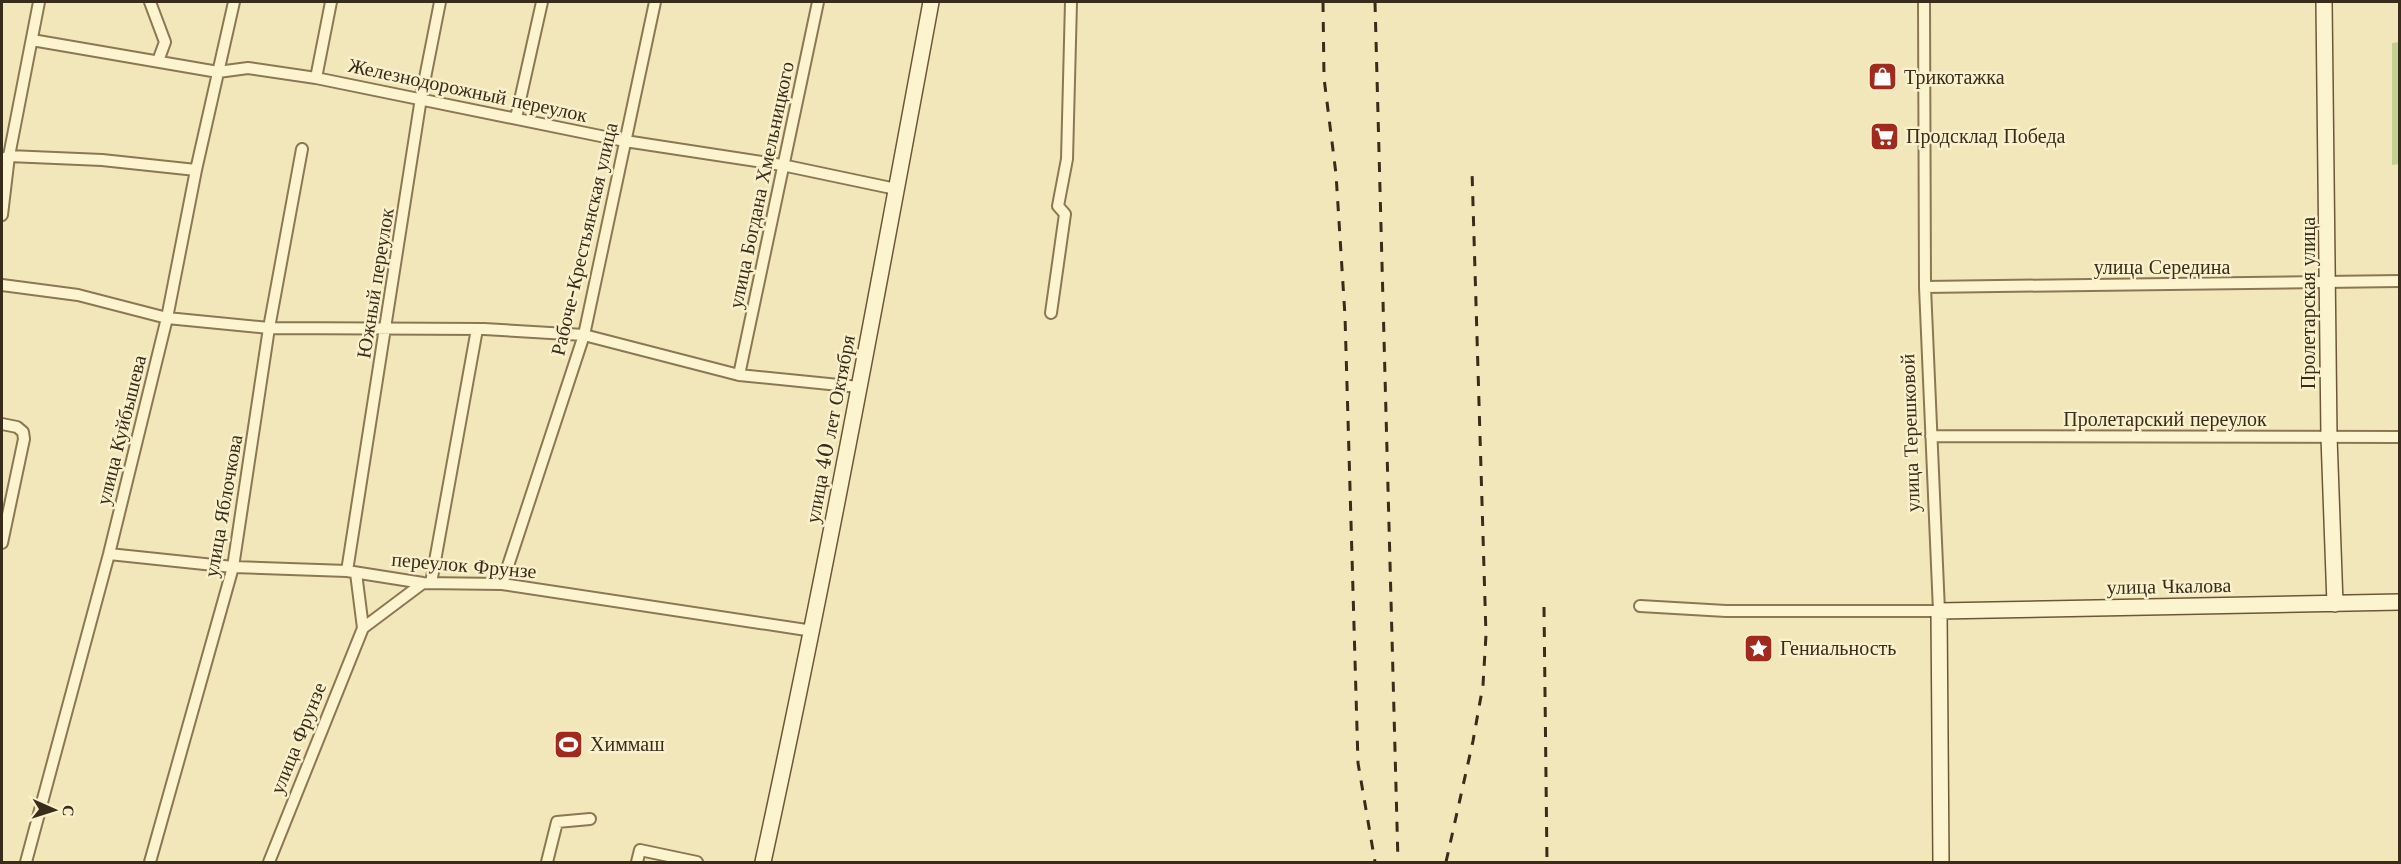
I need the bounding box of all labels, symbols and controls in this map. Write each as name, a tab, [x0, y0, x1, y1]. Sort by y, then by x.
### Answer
street label: Железнодорожный переулок	[346, 53, 590, 127]
street label: улица Богдана Хмельницкого	[723, 59, 799, 311]
shop icon: Трикотажка	[1867, 61, 1899, 93]
place label: Трикотажка	[1904, 65, 2005, 89]
street label: Рабоче-Крестьянская улица	[545, 120, 623, 358]
supermarket icon: Продсклад Победа	[1869, 120, 1901, 152]
place label: Продсклад Победа	[1906, 124, 2066, 148]
street label: Южный переулок	[351, 206, 399, 360]
street label: Пролетарская улица	[2296, 217, 2320, 389]
street label: улица Середина	[2094, 255, 2230, 279]
street label: улица 40 лет Октября	[800, 333, 860, 525]
street label: улица Куйбышева	[91, 352, 151, 507]
street label: улица Терешковой	[1895, 353, 1925, 513]
street label: Пролетарский переулок	[2063, 407, 2267, 431]
street label: улица Яблочкова	[199, 433, 247, 579]
street label: переулок Фрунзе	[390, 547, 538, 583]
street label: улица Чкалова	[2106, 573, 2232, 599]
place icon: Гениальность	[1743, 632, 1775, 664]
place label: Гениальность	[1780, 636, 1896, 660]
street label: улица Фрунзе	[265, 679, 331, 797]
sports icon: Химмаш	[553, 728, 585, 760]
place label: Химмаш	[590, 732, 665, 756]
north arrow	[24, 780, 84, 840]
text: С	[59, 804, 79, 817]

